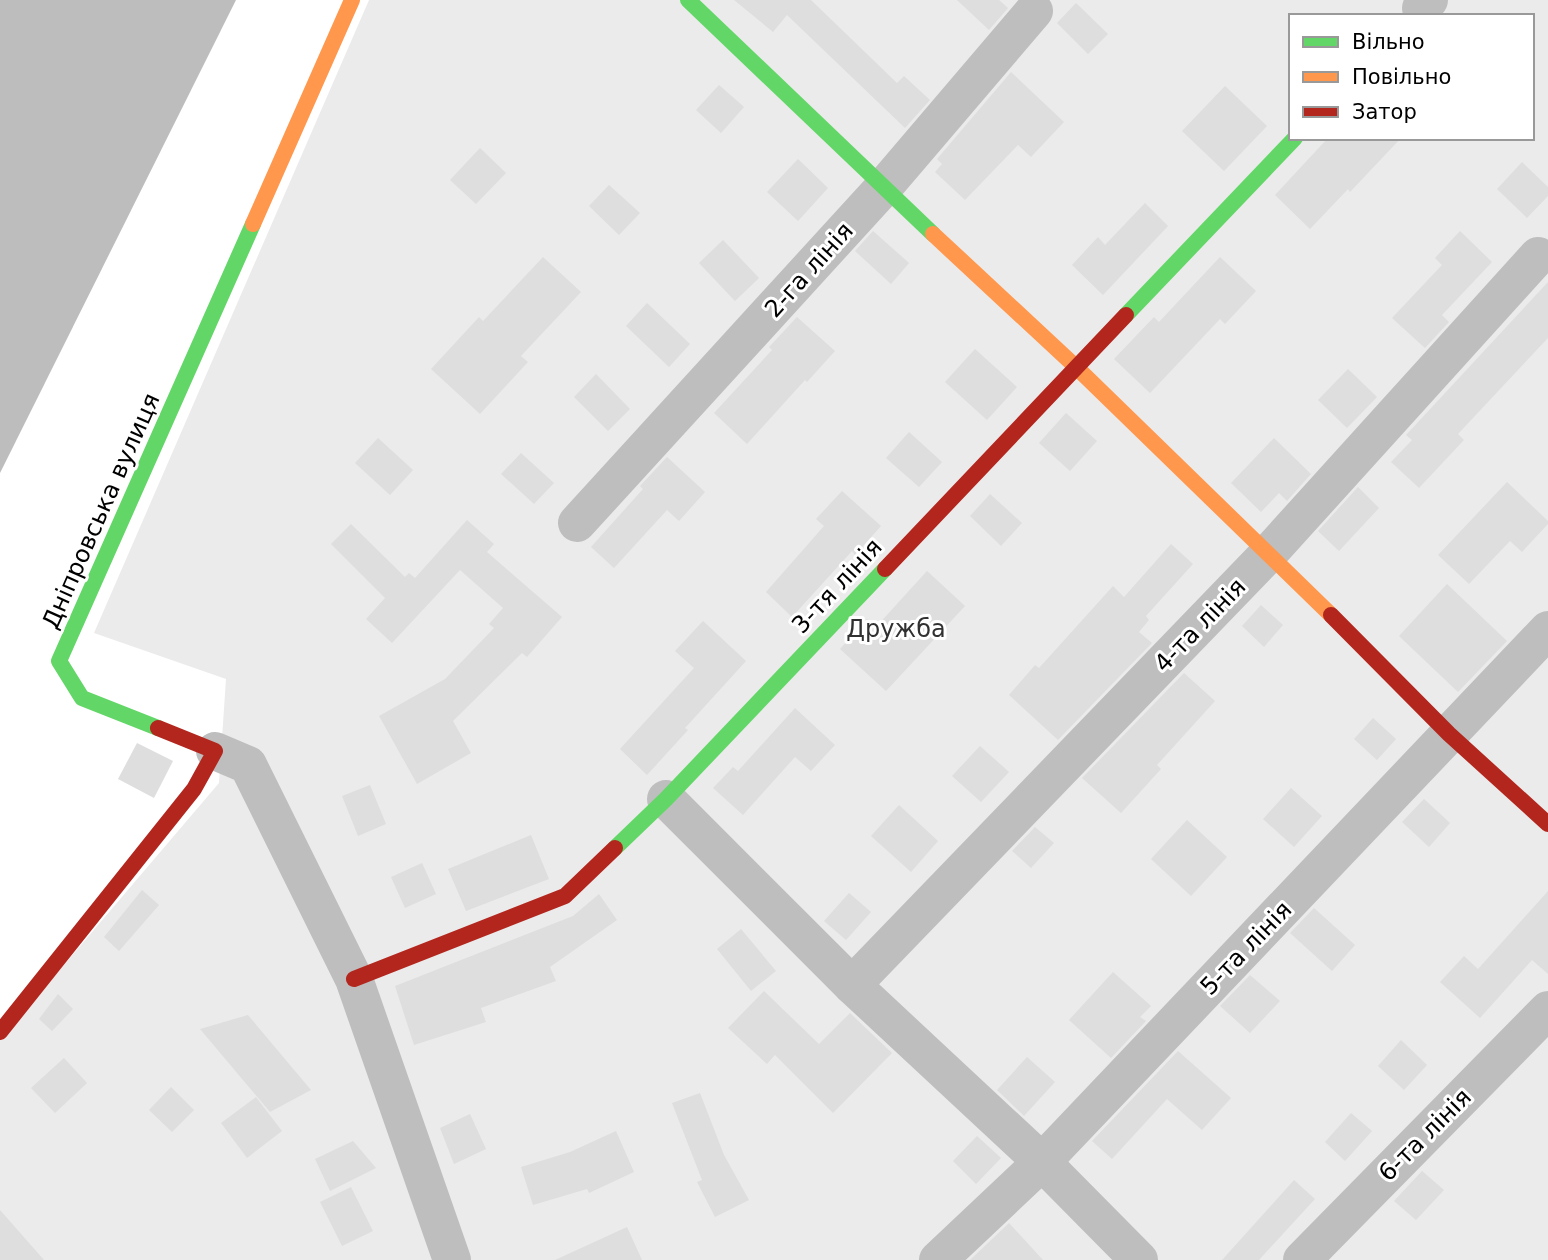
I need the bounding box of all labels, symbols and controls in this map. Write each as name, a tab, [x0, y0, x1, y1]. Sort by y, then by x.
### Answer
legend	[1289, 14, 1534, 140]
text: Вільно	[1352, 30, 1425, 54]
text: Повільно	[1352, 65, 1451, 89]
text: Затор	[1352, 100, 1417, 124]
street label: 2-га лінія	[759, 217, 859, 323]
street label: Дніпровська вулиця	[36, 389, 166, 633]
street label: 3-тя лінія	[786, 533, 888, 639]
street label: 4-та лінія	[1149, 572, 1251, 678]
park label: Дружба	[846, 615, 946, 643]
street label: 5-та лінія	[1195, 895, 1297, 1001]
street label: 6-та лінія	[1373, 1083, 1477, 1187]

